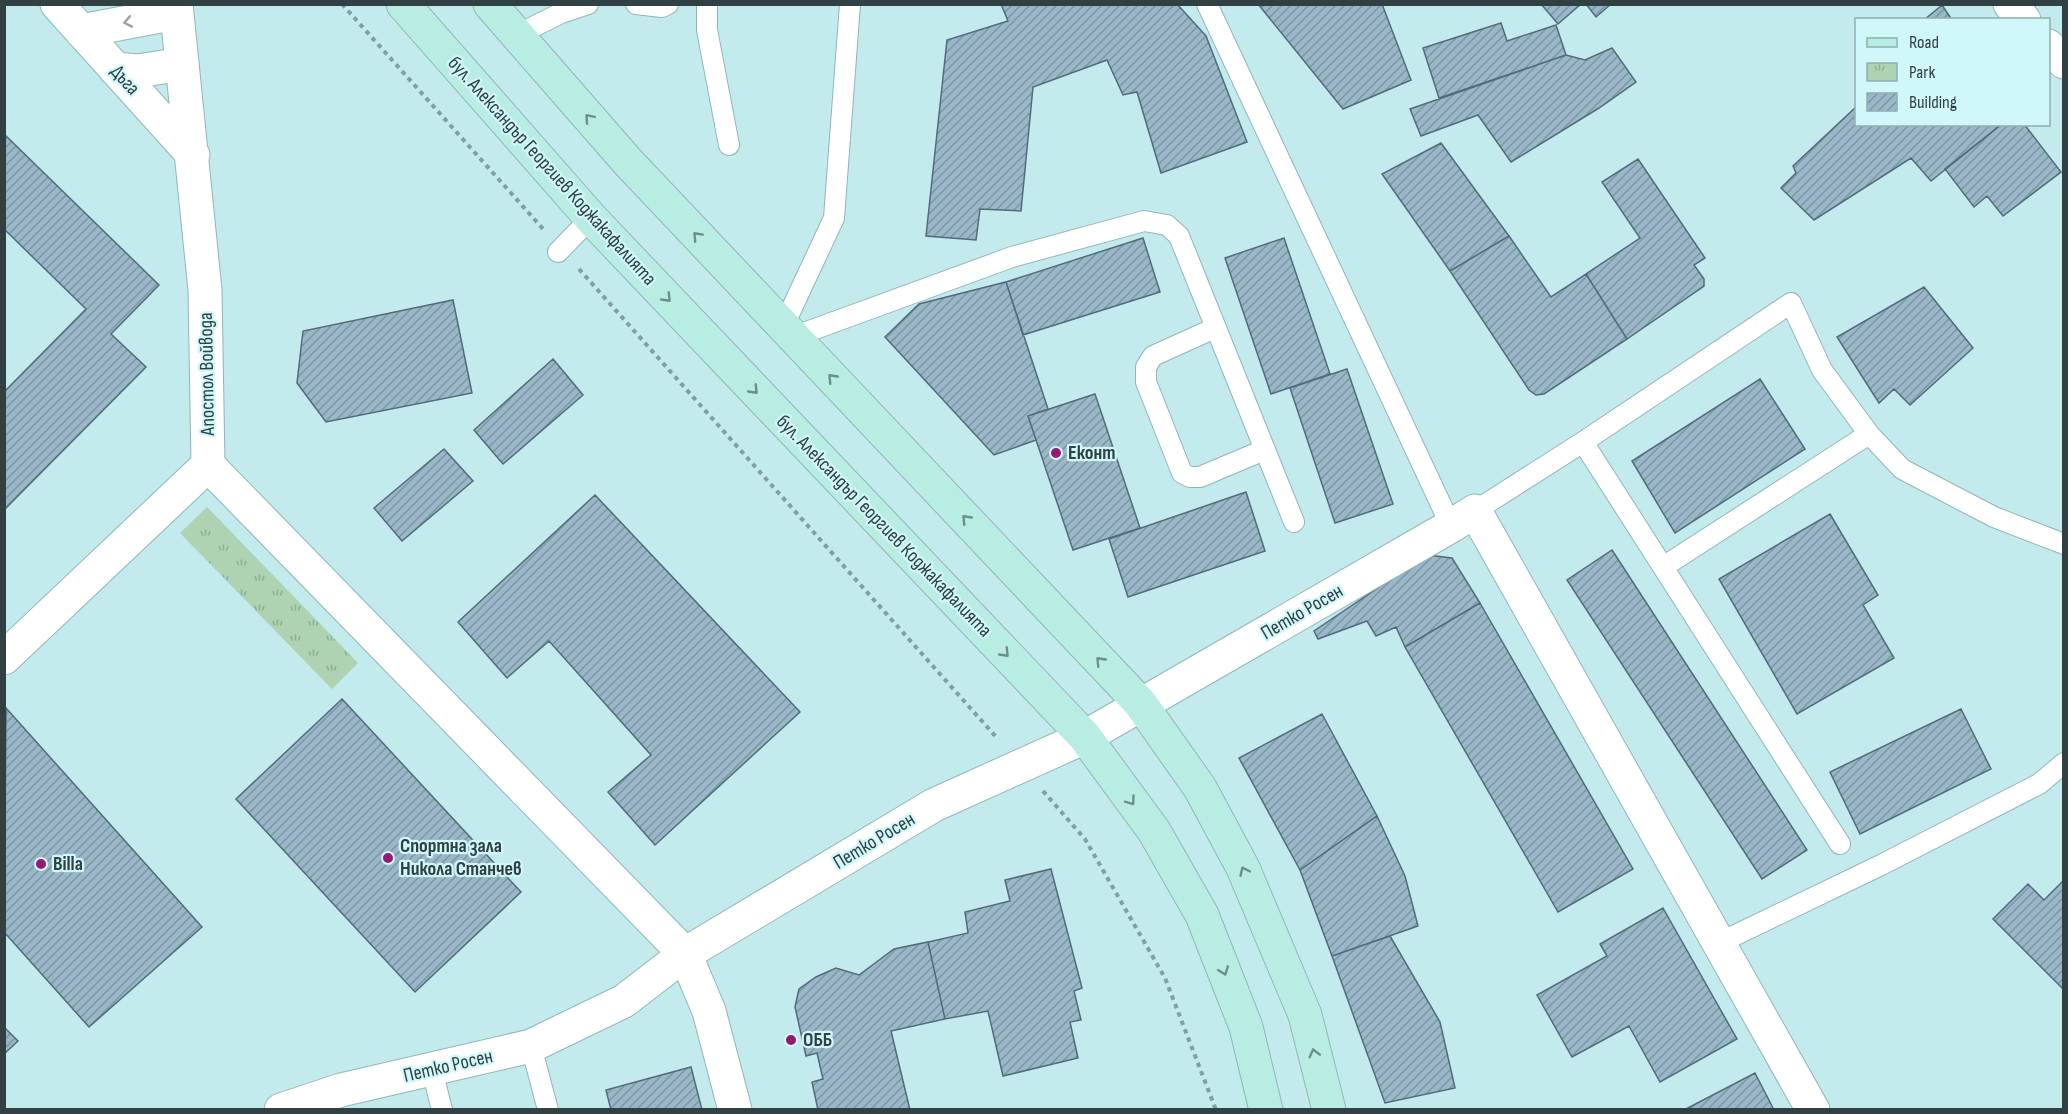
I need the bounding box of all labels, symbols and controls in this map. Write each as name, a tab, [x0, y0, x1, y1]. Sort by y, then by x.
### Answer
one-way arrow	[124, 15, 134, 28]
legend	[1855, 18, 2050, 126]
text: Road	[1909, 32, 1939, 53]
street label: бул. Александър Георгиев Коджакафалията	[443, 51, 661, 291]
street label: Дъга	[105, 60, 145, 100]
text: Park	[1909, 62, 1935, 83]
text: Building	[1909, 92, 1957, 113]
one-way arrow	[585, 114, 596, 125]
one-way arrow	[694, 233, 705, 244]
one-way arrow	[660, 291, 671, 302]
street label: Апостол Войвода	[194, 312, 220, 437]
one-way arrow	[828, 374, 839, 385]
one-way arrow	[747, 383, 758, 394]
street label: бул. Александър Георгиев Коджакафалията	[771, 410, 997, 642]
place label: Еконт	[1068, 441, 1116, 465]
marker: Еконт	[1049, 446, 1063, 460]
one-way arrow	[962, 516, 973, 526]
street label: Петко Росен	[1257, 579, 1347, 645]
one-way arrow	[998, 646, 1009, 656]
one-way arrow	[1097, 657, 1108, 668]
one-way arrow	[1124, 794, 1135, 805]
street label: Петко Росен	[829, 807, 919, 875]
place label: Спортна зала Никола Станчев	[400, 834, 522, 881]
marker: Спортна зала Никола Станчев	[381, 851, 395, 865]
place label: Billa	[53, 852, 83, 876]
marker: Billa	[34, 857, 48, 871]
one-way arrow	[1239, 867, 1251, 878]
one-way arrow	[1217, 965, 1229, 976]
place label: ОББ	[803, 1028, 832, 1052]
marker: ОББ	[784, 1033, 798, 1047]
street label: Петко Росен	[401, 1044, 495, 1088]
one-way arrow	[1309, 1048, 1322, 1058]

